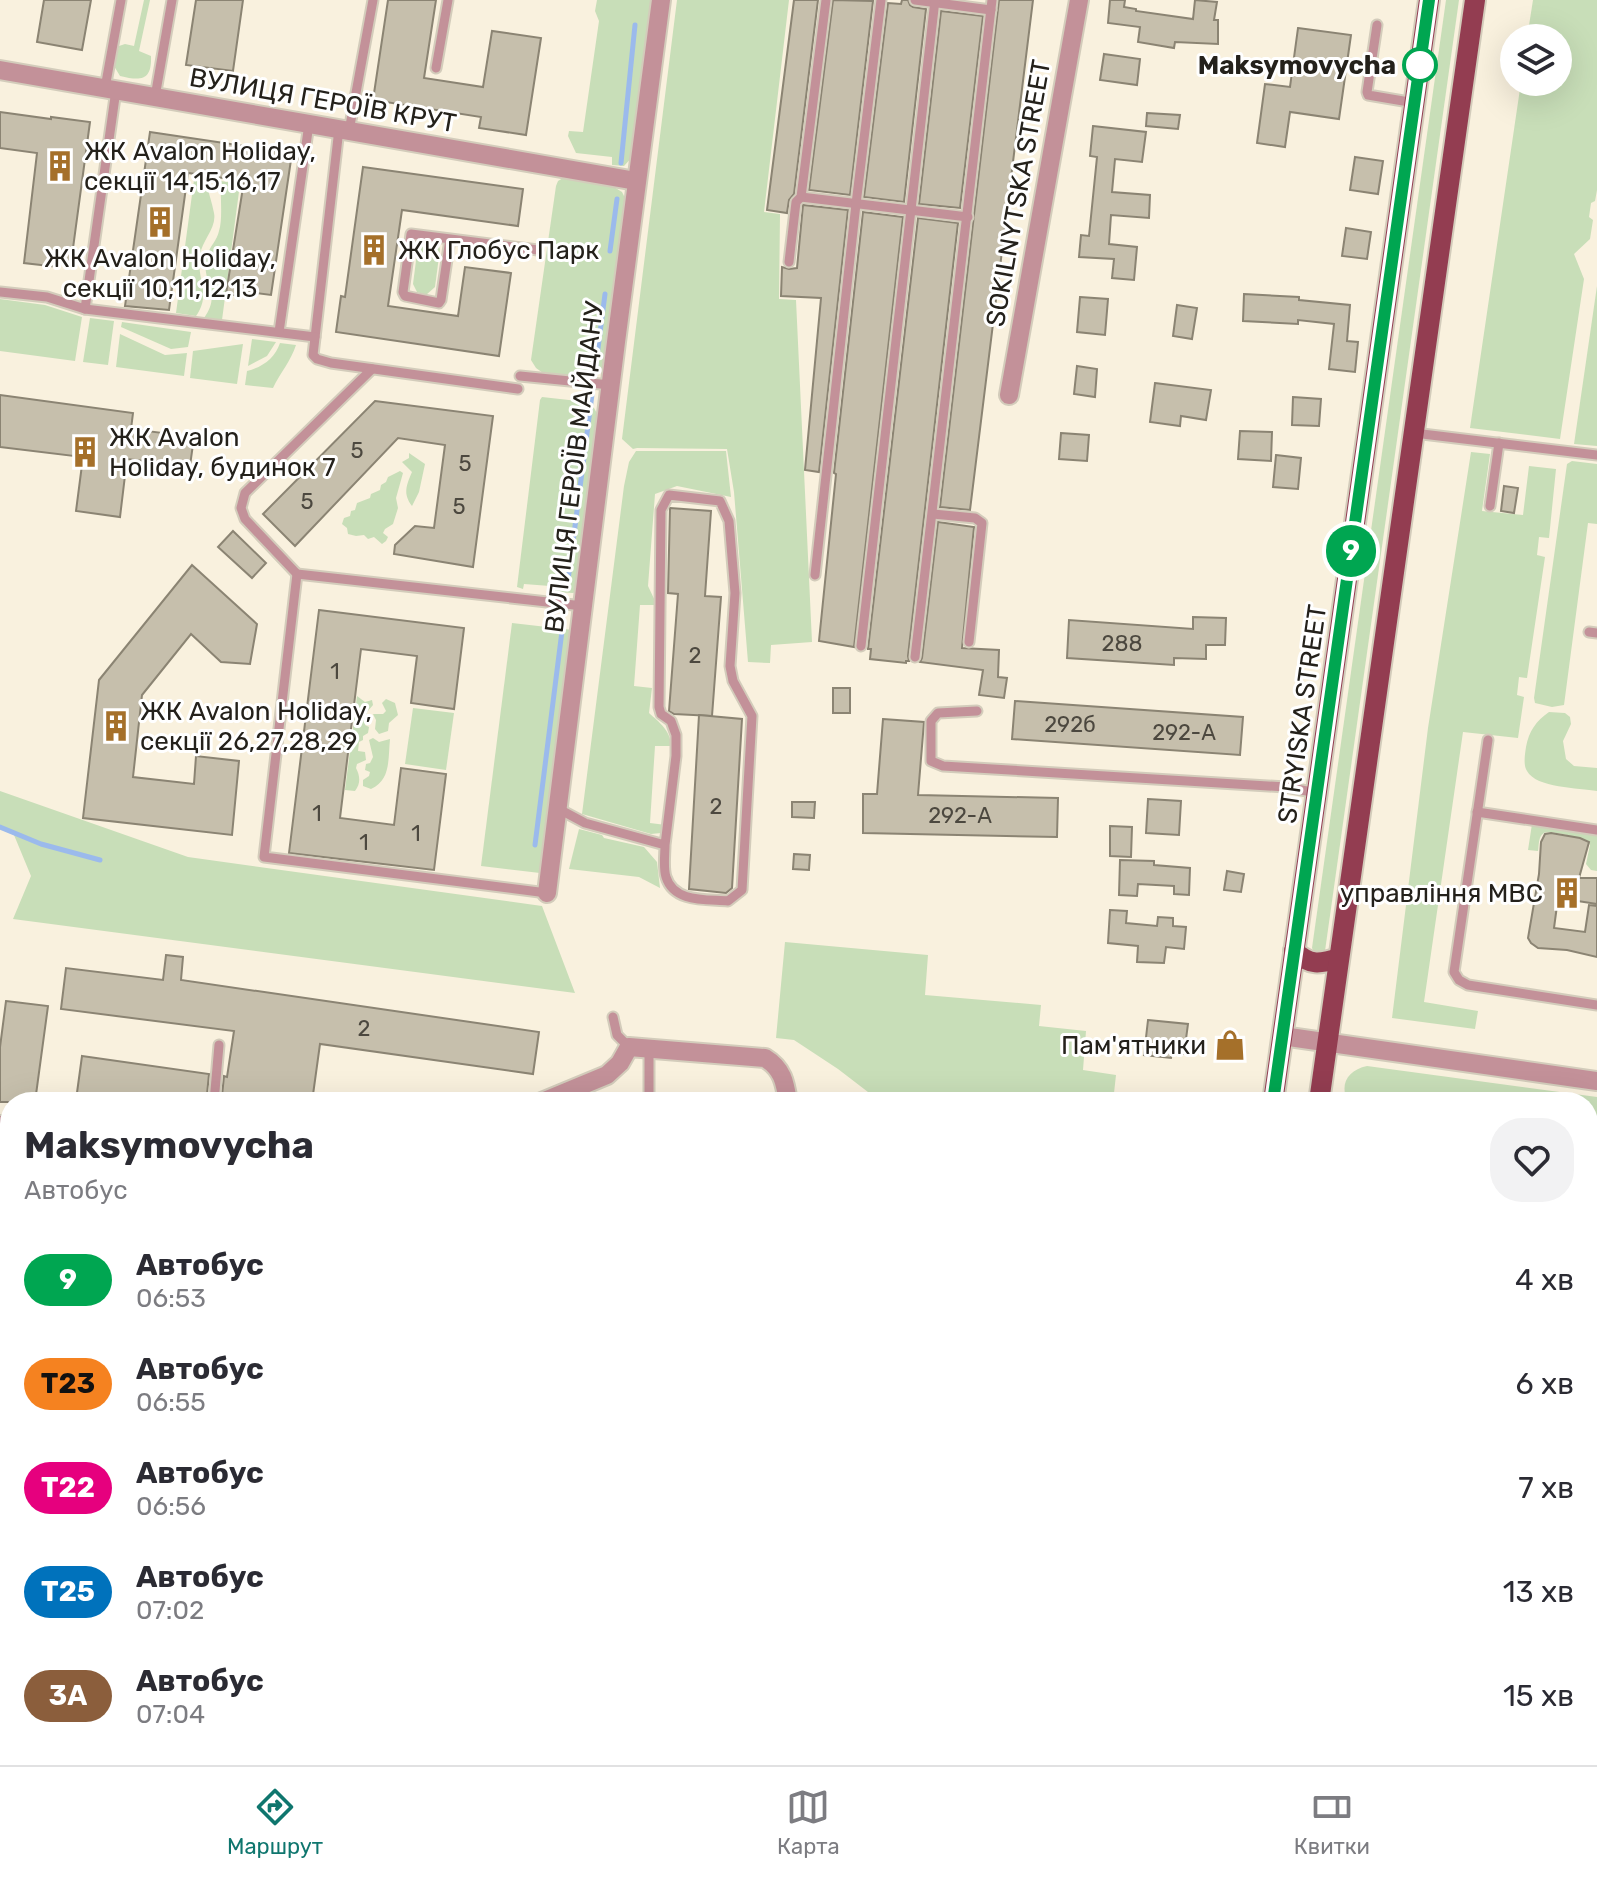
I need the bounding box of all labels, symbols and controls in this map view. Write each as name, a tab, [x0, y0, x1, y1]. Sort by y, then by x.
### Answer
map controls	[1500, 24, 1572, 96]
button: layers	[1500, 24, 1572, 96]
marker: Maksymovycha	[1403, 48, 1437, 82]
place label: Maksymovycha	[1198, 50, 1396, 81]
street label: SOKILNYTSKA STREET	[980, 57, 1057, 329]
street label: ВУЛИЦЯ ГЕРОЇВ КРУТ	[187, 62, 459, 139]
place label: ЖК Avalon Holiday, секції 14,15,16,17	[84, 136, 316, 197]
building icon: ЖК Avalon Holiday, секції 14,15,16,17	[43, 149, 77, 183]
building icon: ЖК Avalon Holiday, секції 10,11,12,13	[143, 205, 177, 239]
building icon: ЖК Глобус Парк	[357, 233, 391, 267]
place label: ЖК Глобус Парк	[398, 235, 599, 266]
place label: ЖК Avalon Holiday, секції 10,11,12,13	[44, 243, 276, 304]
street label: ВУЛИЦЯ ГЕРОЇВ МАЙДАНУ	[539, 299, 610, 635]
place label: ЖК Avalon Holiday, будинок 7	[109, 422, 336, 483]
building icon: ЖК Avalon Holiday, будинок 7	[68, 435, 102, 469]
house number: 5	[350, 437, 364, 464]
house number: 5	[458, 450, 472, 477]
house number: 5	[300, 488, 314, 515]
house number: 5	[452, 493, 466, 520]
line badge: 9	[1325, 525, 1377, 577]
text: 9	[1342, 534, 1360, 567]
street label: STRYISKA STREET	[1272, 603, 1333, 826]
house number: 288	[1102, 630, 1142, 657]
house number: 2	[689, 642, 701, 669]
house number: 1	[330, 658, 340, 685]
place label: ЖК Avalon Holiday, секції 26,27,28,29	[140, 696, 372, 757]
building icon: ЖК Avalon Holiday, секції 26,27,28,29	[99, 709, 133, 743]
house number: 292б	[1044, 711, 1096, 738]
house number: 292-А	[1152, 719, 1216, 746]
house number: 2	[710, 793, 722, 820]
house number: 1	[312, 800, 322, 827]
house number: 292-А	[928, 802, 992, 829]
house number: 1	[411, 820, 421, 847]
house number: 1	[359, 829, 369, 856]
building icon: управління МВС	[1550, 876, 1584, 910]
place label: управління МВС	[1340, 878, 1543, 909]
house number: 2	[358, 1015, 370, 1042]
shop icon: Пам'ятники	[1213, 1028, 1247, 1062]
place label: Пам'ятники	[1061, 1030, 1206, 1061]
button: heart	[1490, 1118, 1574, 1202]
text: Maksymovycha	[24, 1122, 314, 1168]
text: Автобус	[24, 1175, 127, 1206]
text: Автобус	[136, 1247, 264, 1283]
text: 4 хв	[1515, 1262, 1574, 1298]
text: 9	[59, 1263, 77, 1296]
text: 06:53	[136, 1283, 206, 1314]
text: Автобус	[136, 1351, 264, 1387]
text: 6 хв	[1516, 1366, 1574, 1402]
text: Т23	[41, 1367, 95, 1400]
text: 06:55	[136, 1387, 206, 1418]
text: Автобус	[136, 1455, 264, 1491]
text: 7 хв	[1518, 1470, 1574, 1506]
text: Т22	[41, 1471, 95, 1504]
text: 06:56	[136, 1491, 206, 1522]
text: Автобус	[136, 1559, 264, 1595]
text: 13 хв	[1503, 1574, 1574, 1610]
text: Т25	[41, 1575, 95, 1608]
text: 07:02	[136, 1595, 204, 1626]
text: Автобус	[136, 1663, 264, 1699]
text: 15 хв	[1503, 1678, 1574, 1714]
text: 3А	[49, 1679, 87, 1712]
text: 07:04	[136, 1699, 205, 1730]
tab: Маршрут	[227, 1785, 323, 1860]
tab: Карта	[777, 1785, 840, 1860]
tab: Квитки	[1294, 1785, 1370, 1860]

